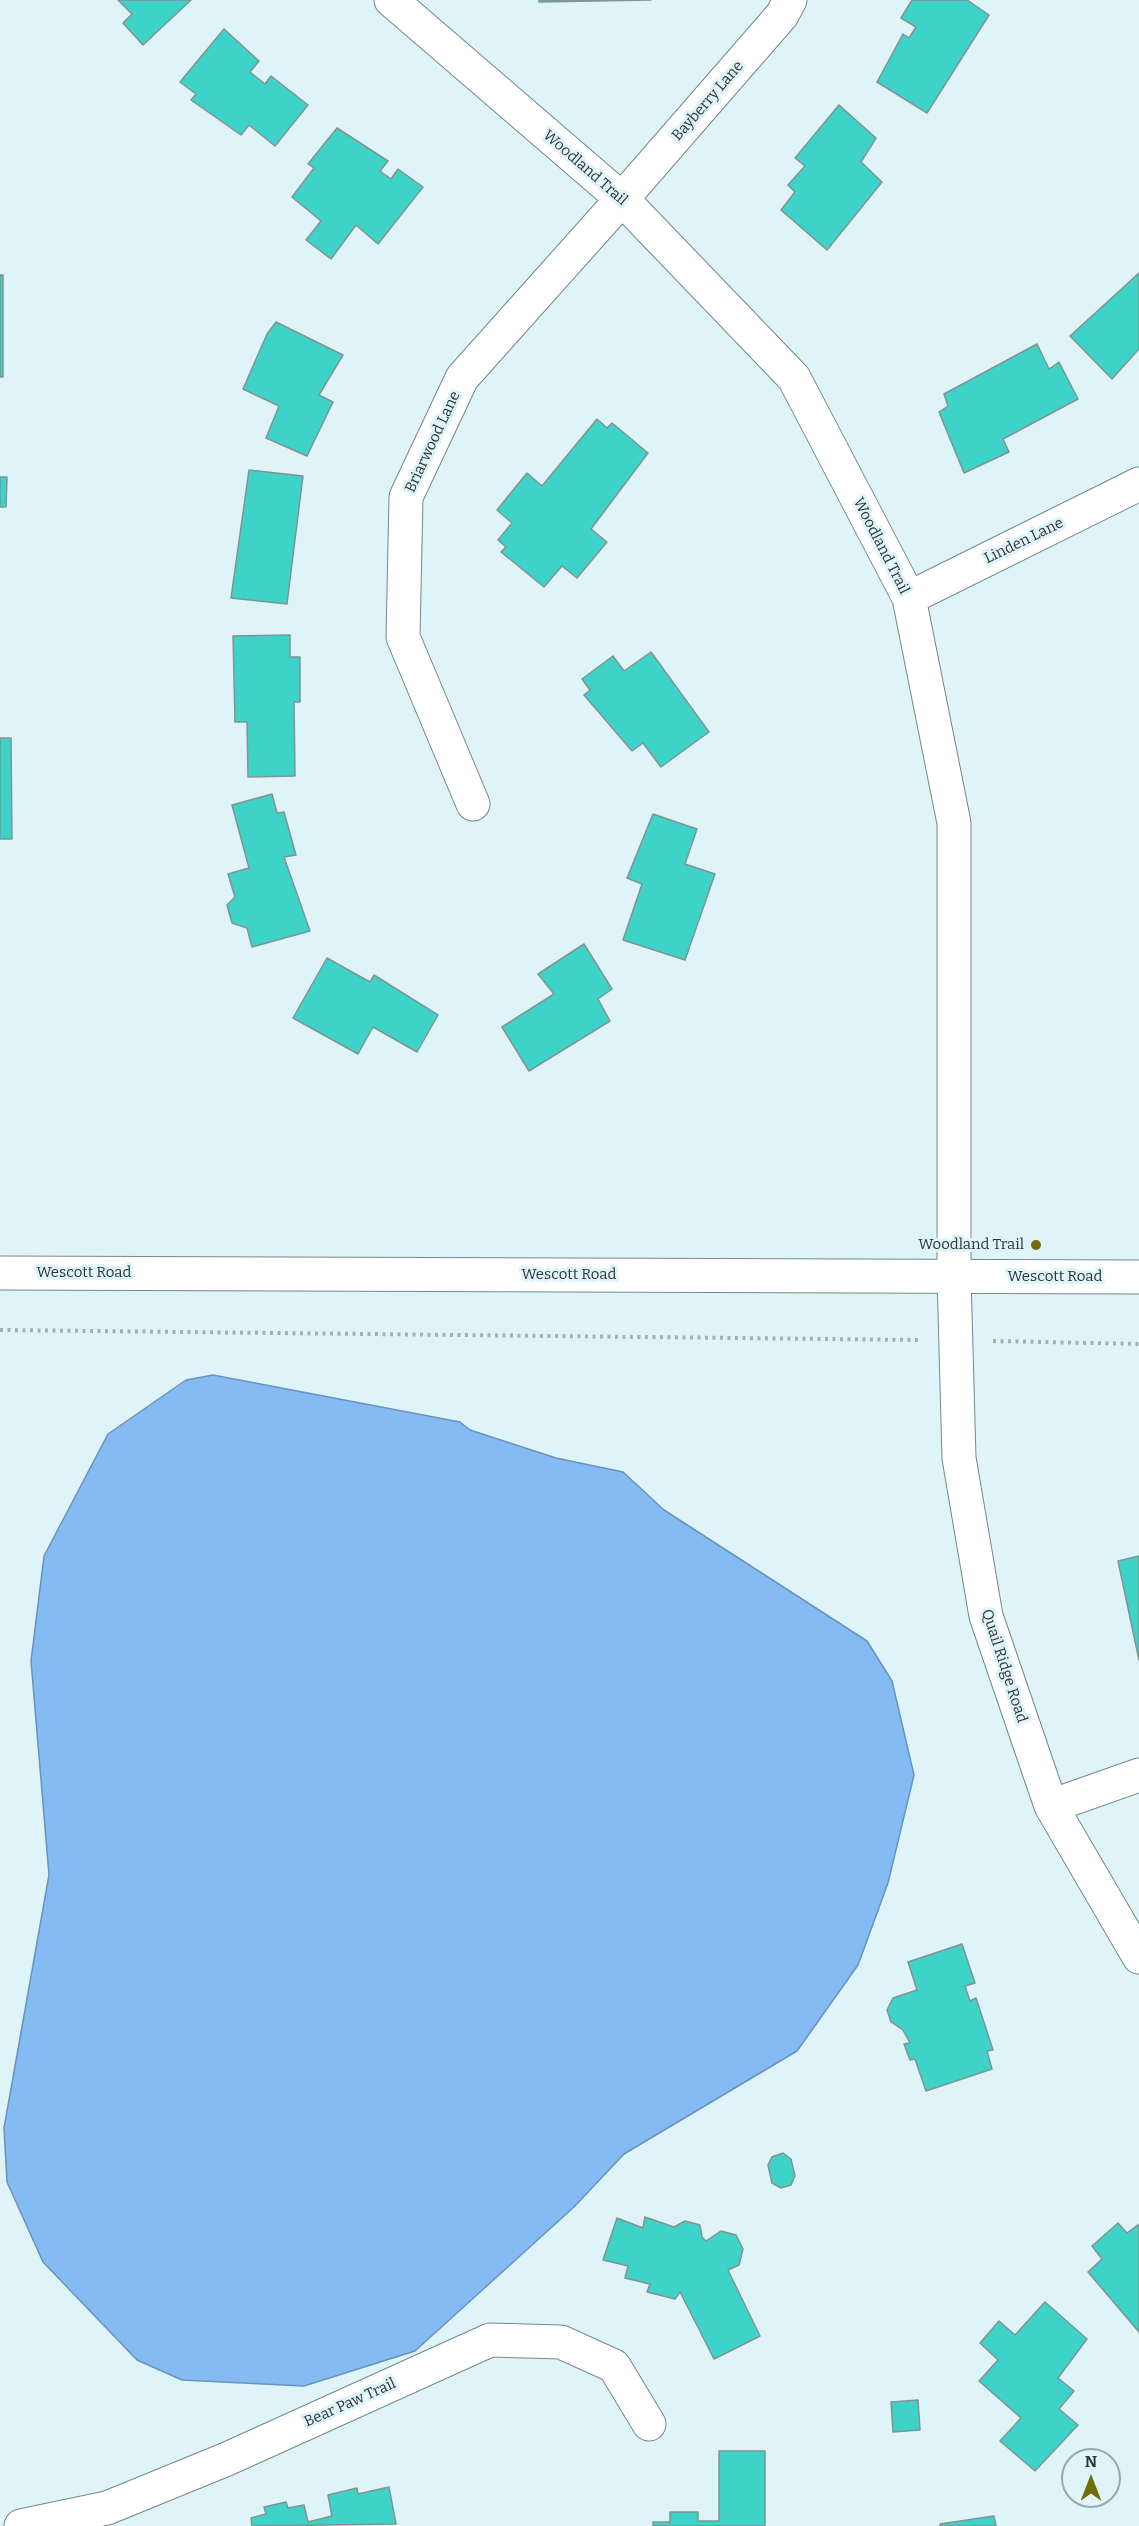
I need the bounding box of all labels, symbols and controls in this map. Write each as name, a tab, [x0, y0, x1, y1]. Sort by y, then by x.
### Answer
street label: Bayberry Lane	[668, 57, 748, 145]
street label: Woodland Trail	[539, 127, 631, 209]
street label: Briarwood Lane	[402, 388, 464, 496]
street label: Woodland Trail	[849, 495, 913, 597]
street label: Linden Lane	[982, 514, 1066, 568]
place label: Woodland Trail	[918, 1236, 1024, 1254]
marker: Woodland Trail	[1029, 1238, 1043, 1252]
street label: Wescott Road	[37, 1264, 131, 1282]
street label: Wescott Road	[522, 1266, 616, 1284]
street label: Wescott Road	[1008, 1268, 1102, 1286]
street label: Quail Ridge Road	[977, 1607, 1031, 1725]
street label: Bear Paw Trail	[301, 2375, 399, 2431]
north arrow	[1061, 2448, 1121, 2508]
text: N	[1085, 2452, 1097, 2471]

